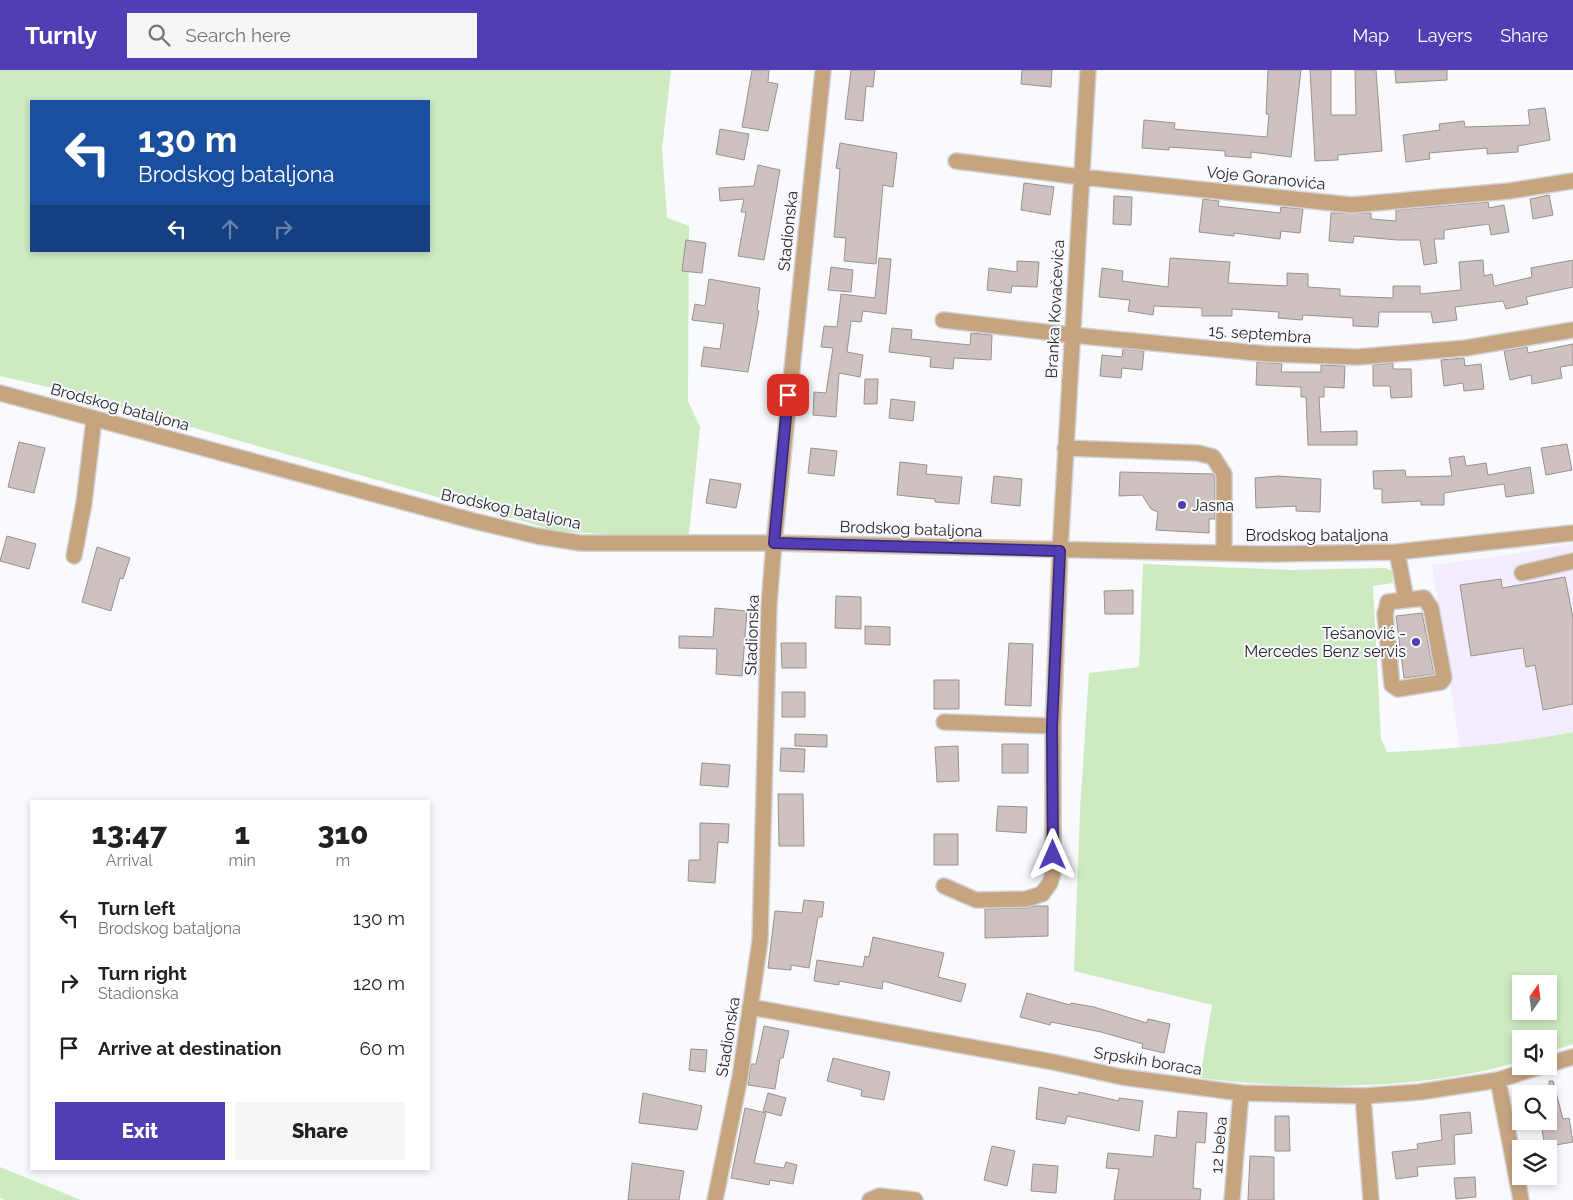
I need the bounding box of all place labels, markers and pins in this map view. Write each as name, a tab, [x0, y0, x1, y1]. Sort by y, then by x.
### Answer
pin	[767, 374, 809, 416]
place label: Jasna	[1192, 496, 1234, 515]
marker: Jasna	[1176, 499, 1188, 511]
place label: Tešanović - Mercedes Benz servis	[1244, 624, 1406, 661]
marker: Tešanović - Mercedes Benz servis	[1410, 636, 1422, 648]

